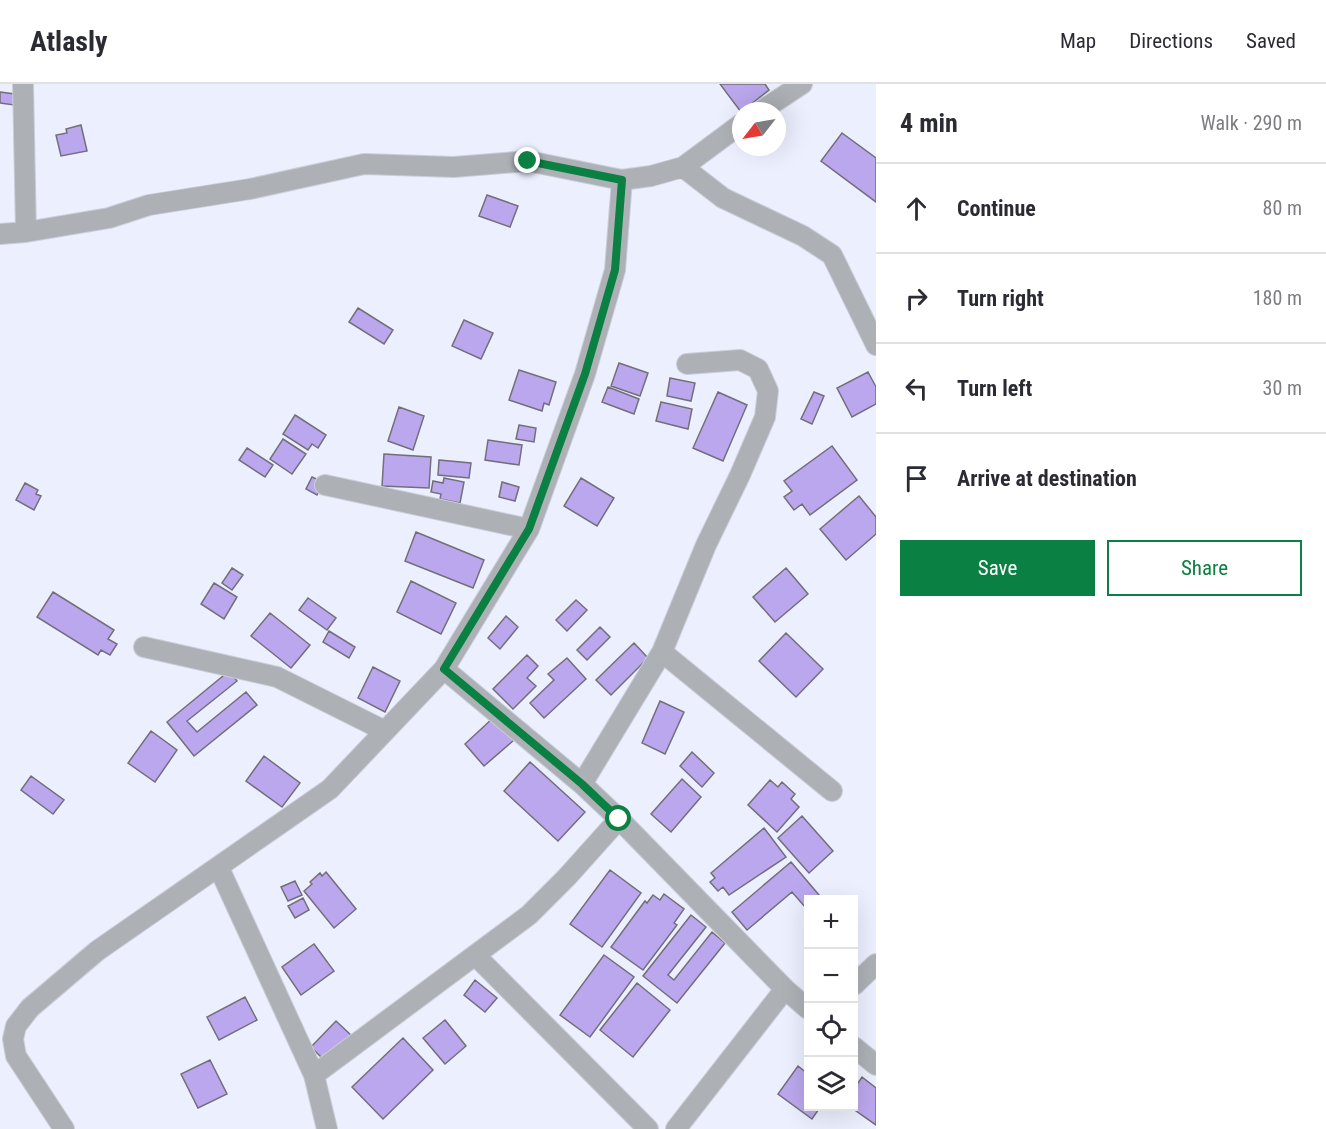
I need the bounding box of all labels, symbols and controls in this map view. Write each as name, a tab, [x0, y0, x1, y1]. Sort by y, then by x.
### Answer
text: Atlasly	[30, 25, 108, 58]
text: Map	[1060, 29, 1096, 53]
text: Directions	[1129, 29, 1213, 53]
text: Saved	[1246, 29, 1296, 53]
north arrow	[732, 102, 786, 156]
text: 4 min	[900, 108, 958, 138]
text: Walk · 290 m	[1201, 111, 1302, 135]
route end	[514, 147, 540, 173]
icon: ahead	[900, 192, 933, 225]
text: Continue	[957, 196, 1036, 221]
text: 80 m	[1263, 196, 1302, 220]
icon: right	[900, 282, 933, 315]
text: Turn right	[957, 286, 1044, 311]
text: 180 m	[1253, 286, 1302, 310]
icon: left	[900, 372, 933, 405]
text: Turn left	[957, 376, 1032, 401]
text: 30 m	[1263, 376, 1302, 400]
icon: arrive	[900, 462, 933, 495]
text: Arrive at destination	[957, 466, 1137, 491]
button: Save	[900, 540, 1095, 596]
button: Share	[1107, 540, 1302, 596]
route start	[605, 805, 631, 831]
map controls	[804, 895, 858, 1111]
button: +	[804, 895, 858, 949]
button: −	[804, 949, 858, 1003]
button: locate	[804, 1003, 858, 1057]
button: layers	[804, 1057, 858, 1111]

